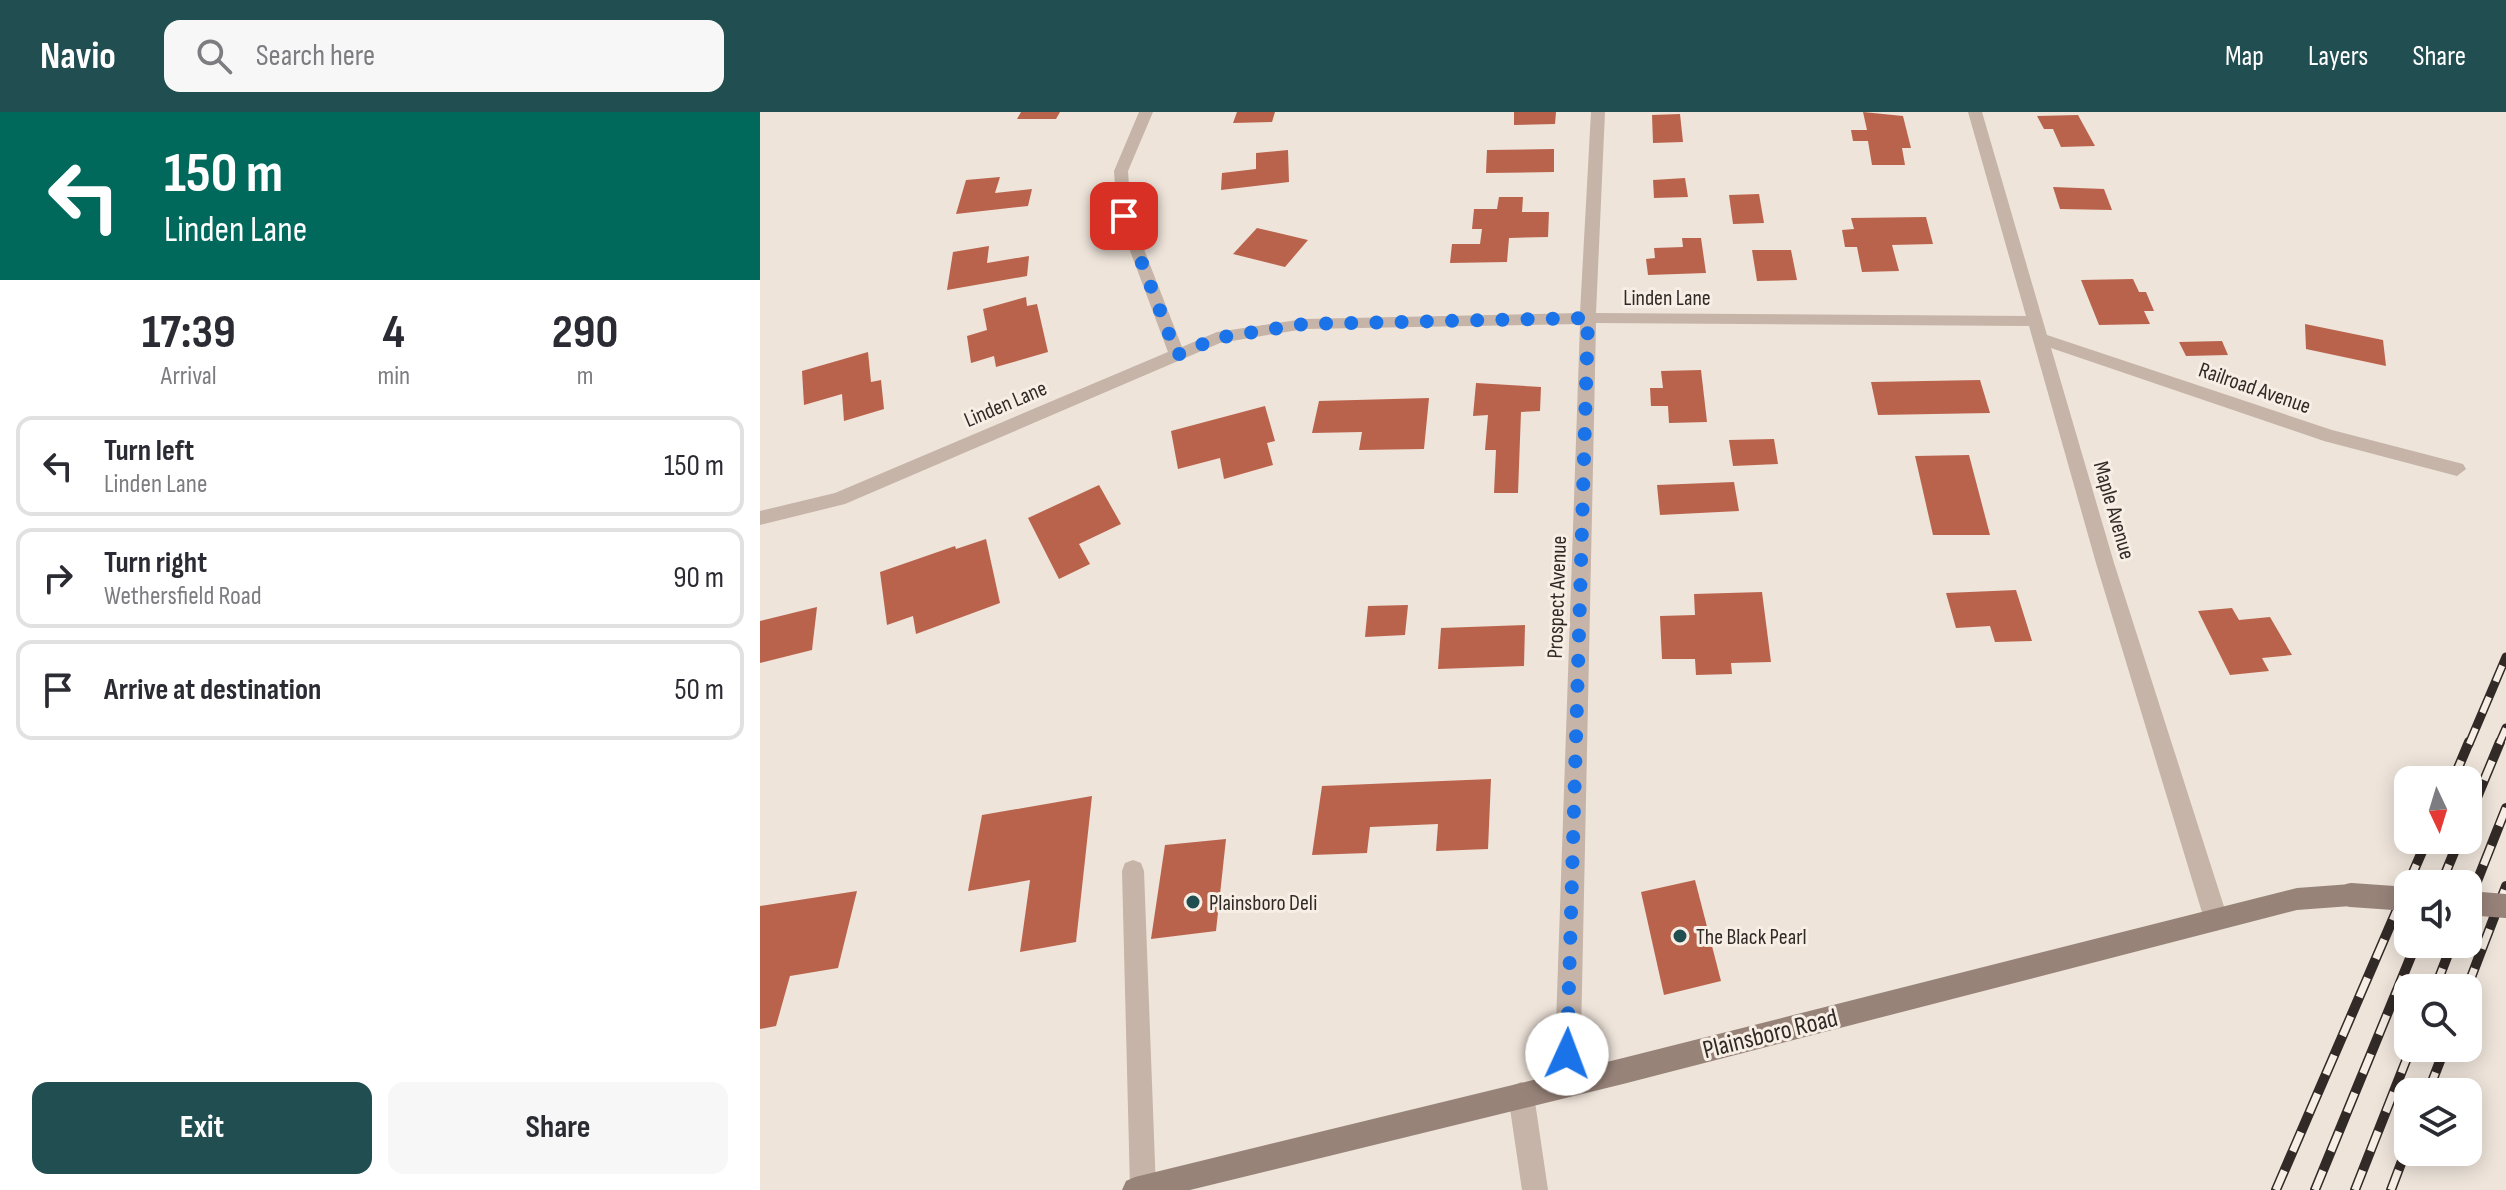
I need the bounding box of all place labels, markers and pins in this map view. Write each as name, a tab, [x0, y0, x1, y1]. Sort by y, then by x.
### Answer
pin	[1090, 182, 1158, 250]
place label: Plainsboro Deli	[1209, 890, 1317, 917]
marker: Plainsboro Deli	[1184, 893, 1202, 911]
place label: The Black Pearl	[1696, 924, 1807, 951]
marker: The Black Pearl	[1671, 927, 1689, 945]

